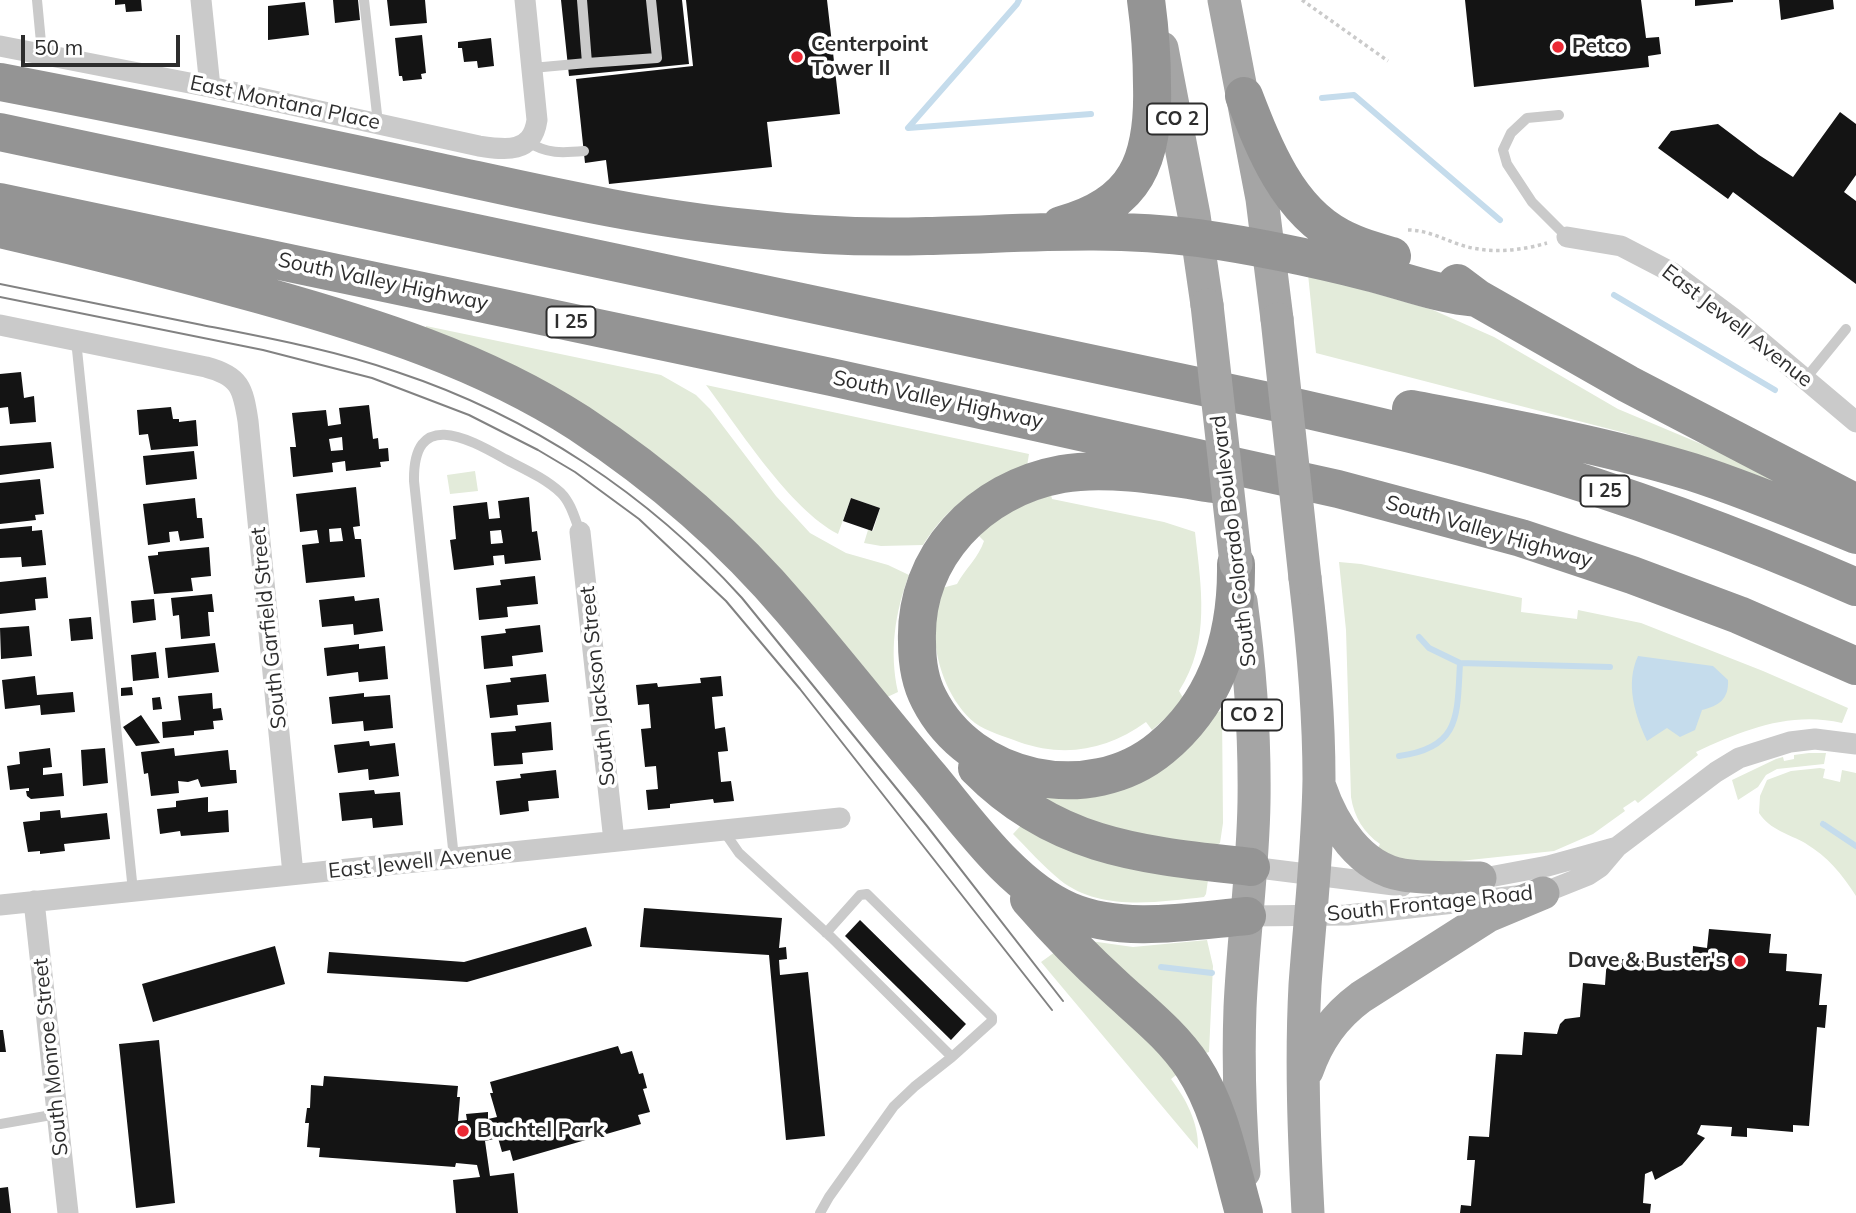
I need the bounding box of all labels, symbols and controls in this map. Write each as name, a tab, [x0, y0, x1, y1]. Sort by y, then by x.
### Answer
scale bar	[24, 21, 184, 65]
place label: Centerpoint Tower II	[811, 32, 928, 82]
text: 50 m	[34, 34, 83, 60]
place label: Petco	[1572, 34, 1628, 60]
marker: Petco	[1550, 39, 1566, 55]
marker: Centerpoint Tower II	[789, 49, 805, 65]
street label: East Montana Place	[188, 71, 382, 135]
road number: CO 2	[1147, 104, 1207, 134]
street label: South Valley Highway	[276, 247, 490, 317]
street label: East Jewell Avenue	[1657, 259, 1817, 393]
road number: I 25	[546, 306, 596, 338]
street label: South Valley Highway	[831, 365, 1045, 435]
street label: South Colorado Boulevard	[1206, 414, 1262, 668]
road number: I 25	[1580, 476, 1630, 506]
street label: South Valley Highway	[1383, 490, 1595, 574]
street label: South Garfield Street	[246, 526, 292, 730]
street label: South Jackson Street	[575, 585, 621, 787]
road number: CO 2	[1222, 700, 1282, 730]
street label: East Jewell Avenue	[327, 840, 513, 884]
street label: South Frontage Road	[1326, 881, 1534, 927]
place label: Dave & Buster's	[1568, 948, 1726, 974]
marker: Dave & Buster's	[1732, 953, 1748, 969]
street label: South Monroe Street	[28, 957, 74, 1157]
place label: Buchtel Park	[477, 1118, 604, 1144]
marker: Buchtel Park	[455, 1123, 471, 1139]

